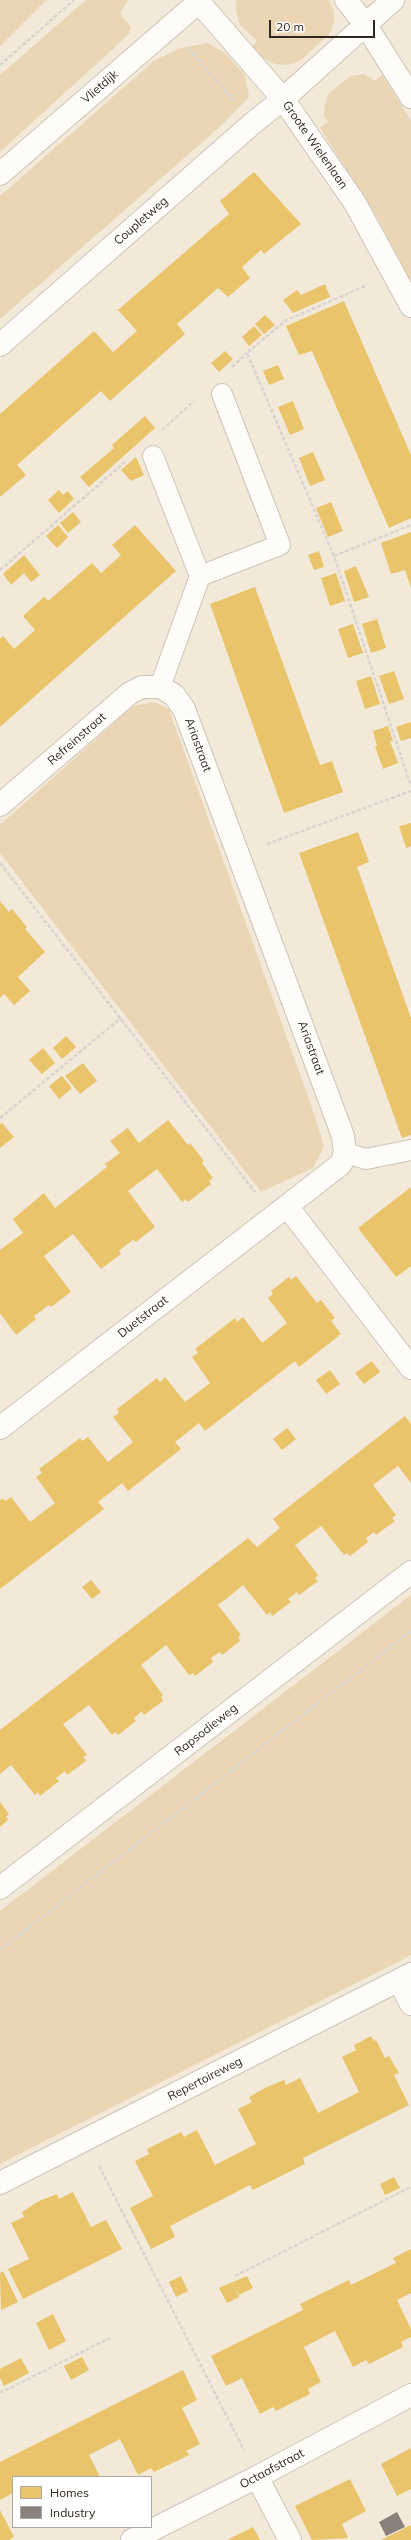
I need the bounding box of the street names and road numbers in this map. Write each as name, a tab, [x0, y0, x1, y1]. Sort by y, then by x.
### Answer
street label: Vlietdijk	[79, 67, 121, 107]
street label: Groote Wielenlaan	[279, 98, 351, 192]
street label: Coupletweg	[111, 194, 171, 248]
street label: Refreinstraat	[45, 710, 109, 768]
street label: Ariastraat	[182, 716, 214, 774]
street label: Ariastraat	[295, 1019, 327, 1077]
street label: Duetstraat	[115, 1293, 171, 1341]
street label: Rapsodieweg	[172, 1701, 240, 1759]
street label: Repertoireweg	[165, 2054, 245, 2104]
street label: Octaafstraat	[237, 2446, 307, 2492]

